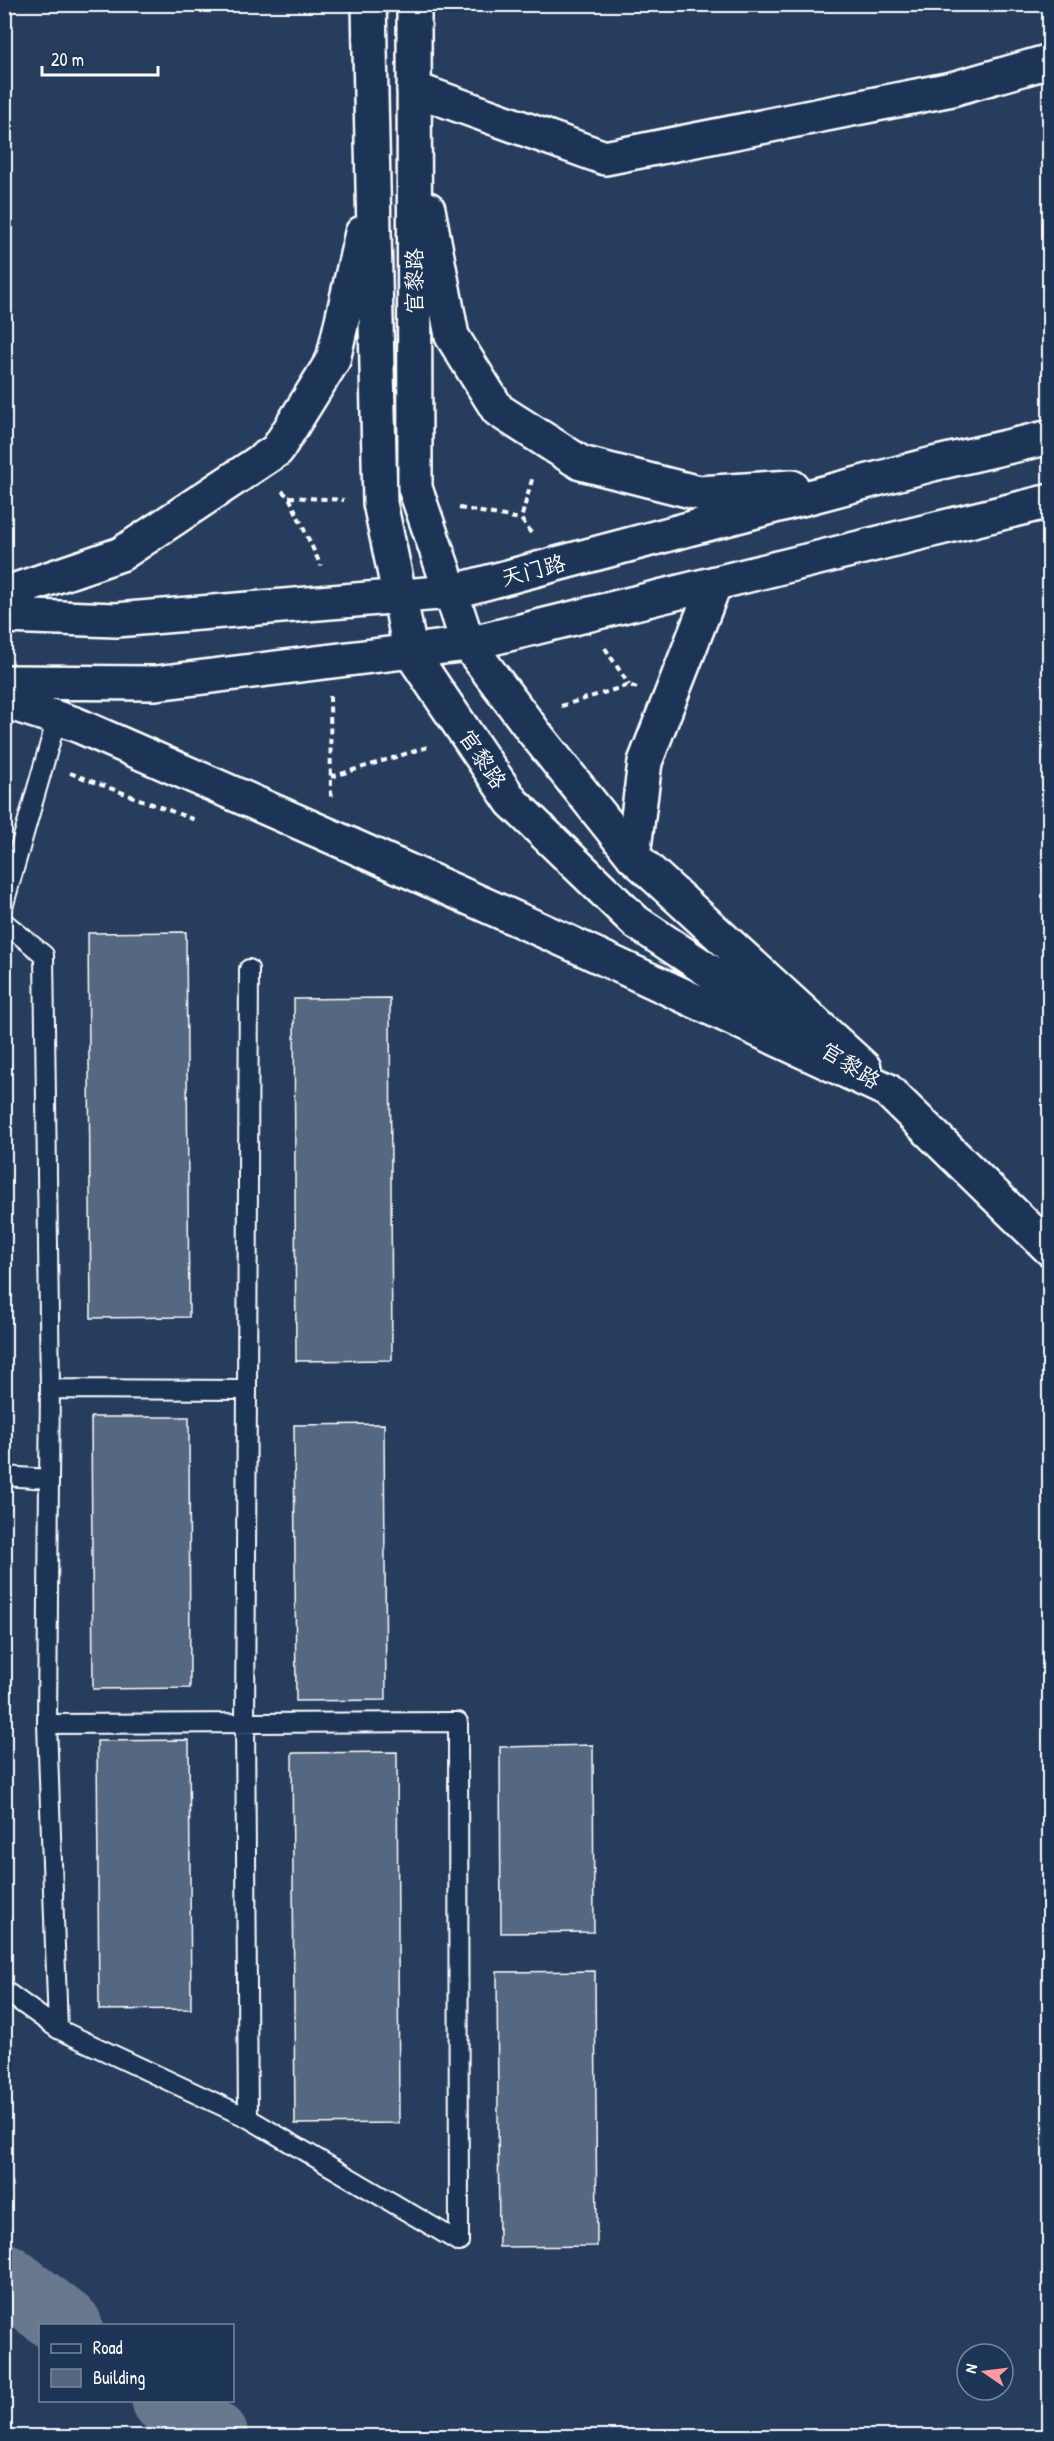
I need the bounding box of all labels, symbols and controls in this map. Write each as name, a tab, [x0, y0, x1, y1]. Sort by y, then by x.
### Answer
scale bar	[42, 39, 158, 77]
text: 20 m	[51, 47, 84, 72]
street label: 官黎路	[399, 248, 429, 314]
street label: 天门路	[497, 547, 569, 593]
street label: 官黎路	[452, 723, 514, 795]
street label: 官黎路	[815, 1034, 887, 1096]
legend	[39, 2324, 234, 2402]
text: Road	[93, 2335, 123, 2360]
north arrow	[955, 2342, 1015, 2402]
text: N	[959, 2361, 982, 2375]
text: Building	[93, 2365, 145, 2390]

